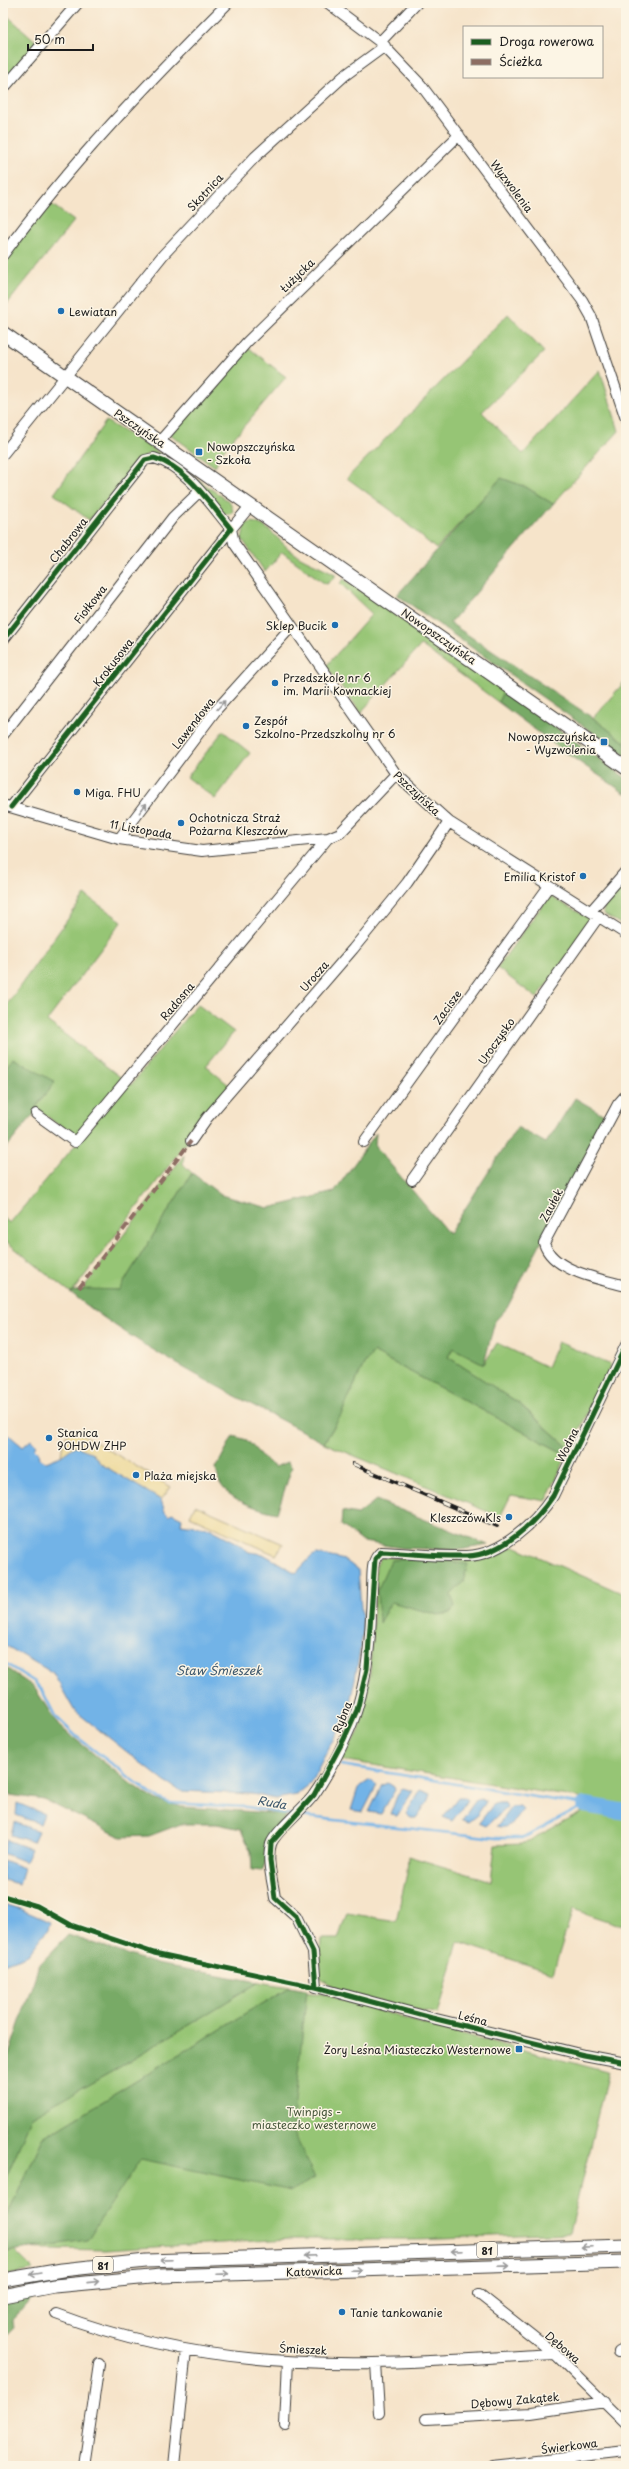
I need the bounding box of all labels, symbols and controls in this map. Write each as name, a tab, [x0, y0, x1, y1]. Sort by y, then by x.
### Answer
scale bar	[28, 26, 93, 52]
legend	[463, 26, 603, 78]
text: 50 m	[34, 30, 65, 48]
text: Droga rowerowa	[499, 32, 595, 50]
text: Ścieżka	[499, 52, 543, 70]
street label: Wyzwolenia	[487, 156, 538, 216]
street label: Skotnica	[183, 169, 227, 215]
street label: Łużycka	[275, 254, 318, 297]
place label: Lewiatan	[69, 303, 117, 320]
marker: Lewiatan	[56, 306, 66, 316]
street label: Pszczyńska	[111, 404, 169, 452]
place label: Nowopszczyńska - Szkoła	[207, 438, 295, 468]
marker: Nowopszczyńska - Szkoła	[194, 447, 204, 457]
street label: Chabrowa	[45, 513, 91, 567]
street label: Fiołkowa	[69, 581, 111, 627]
street label: Nowopszczyńska	[398, 604, 480, 668]
place label: Sklep Bucik	[266, 617, 327, 634]
marker: Sklep Bucik	[330, 620, 340, 630]
street label: Krokusowa	[89, 634, 137, 690]
place label: Przedszkole nr 6 im. Marii Kownackiej	[283, 669, 391, 699]
marker: Przedszkole nr 6 im. Marii Kownackiej	[270, 678, 280, 688]
street label: Lawendowa	[167, 693, 219, 752]
one-way arrow	[217, 699, 226, 710]
place label: Zespół Szkolno-Przedszkolny nr 6	[254, 712, 396, 742]
marker: Zespół Szkolno-Przedszkolny nr 6	[241, 721, 251, 731]
place label: Nowopszczyńska - Wyzwolenia	[508, 728, 596, 758]
marker: Nowopszczyńska - Wyzwolenia	[599, 737, 609, 747]
street label: Pszczyńska	[390, 767, 444, 819]
place label: Miga. FHU	[85, 784, 141, 801]
marker: Miga. FHU	[72, 787, 82, 797]
one-way arrow	[138, 803, 147, 814]
place label: Ochotnicza Straż Pożarna Kleszczów	[189, 809, 288, 839]
street label: 11 Listopada	[108, 815, 174, 843]
marker: Ochotnicza Straż Pożarna Kleszczów	[176, 818, 186, 828]
place label: Emilia Kristof	[504, 868, 577, 885]
marker: Emilia Kristof	[578, 871, 588, 881]
street label: Urocza	[296, 956, 333, 995]
street label: Radosna	[156, 978, 198, 1024]
street label: Zacisze	[429, 986, 465, 1028]
street label: Uroczysko	[473, 1014, 519, 1068]
street label: Zaułek	[535, 1185, 567, 1225]
place label: Stanica 90HDW ZHP	[57, 1424, 126, 1454]
street label: Wodna	[551, 1425, 583, 1465]
marker: Stanica 90HDW ZHP	[44, 1433, 54, 1443]
place label: Plaża miejska	[144, 1467, 217, 1484]
marker: Plaża miejska	[131, 1470, 141, 1480]
place label: Kleszczów Kls	[430, 1509, 501, 1526]
marker: Kleszczów Kls	[504, 1512, 514, 1522]
water label: Staw Śmieszek	[176, 1661, 263, 1679]
street label: Rybna	[328, 1698, 356, 1736]
water label: Ruda	[256, 1791, 289, 1814]
street label: Leśna	[457, 2006, 490, 2030]
place label: Żory Leśna Miasteczko Westernowe	[324, 2041, 511, 2058]
marker: Żory Leśna Miasteczko Westernowe	[514, 2044, 524, 2054]
park label: Twinpigs - miasteczko westernowe	[252, 2103, 376, 2133]
road number: 81	[477, 2242, 497, 2258]
one-way arrow	[581, 2243, 594, 2251]
one-way arrow	[451, 2247, 464, 2255]
one-way arrow	[304, 2252, 317, 2259]
road number: 81	[93, 2257, 113, 2273]
one-way arrow	[160, 2257, 173, 2264]
street label: Katowicka	[286, 2262, 343, 2280]
one-way arrow	[497, 2262, 510, 2269]
one-way arrow	[349, 2266, 362, 2274]
one-way arrow	[30, 2270, 43, 2278]
one-way arrow	[216, 2270, 229, 2278]
one-way arrow	[86, 2278, 99, 2286]
place label: Tanie tankowanie	[350, 2304, 443, 2321]
marker: Tanie tankowanie	[337, 2307, 347, 2317]
street label: Dębowa	[542, 2327, 585, 2367]
street label: Śmieszek	[278, 2339, 328, 2359]
street label: Dębowy Zakątek	[470, 2388, 560, 2412]
street label: Świerkowa	[540, 2434, 598, 2458]

